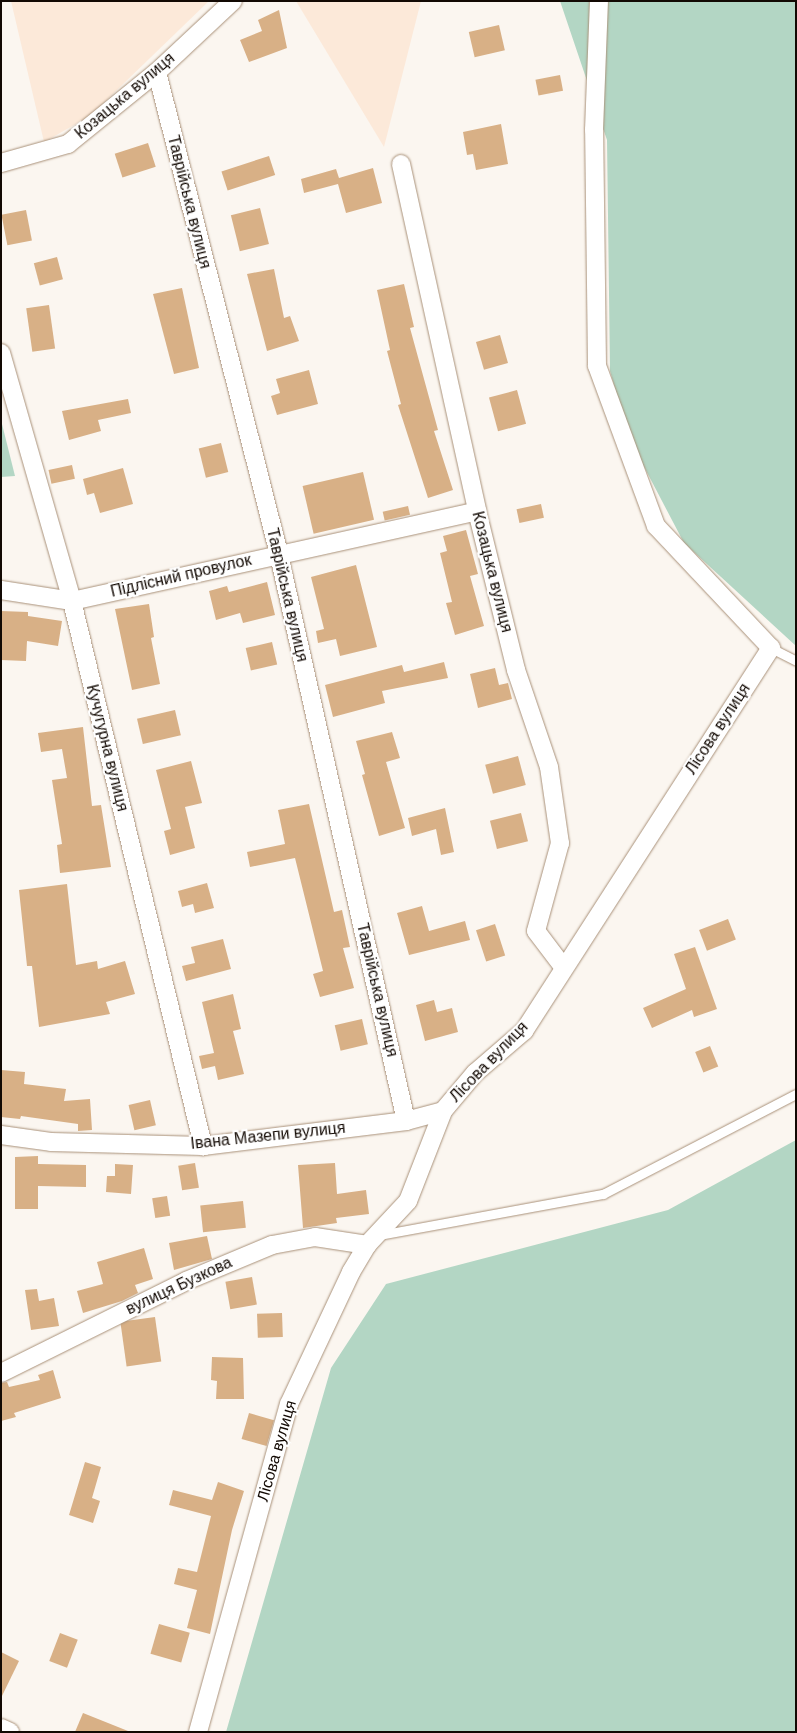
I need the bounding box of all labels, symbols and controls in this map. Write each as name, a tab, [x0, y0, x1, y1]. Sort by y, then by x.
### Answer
street label: Козацька вулиця	[71, 49, 179, 143]
street label: Таврійська вулиця	[163, 133, 215, 271]
street label: Козацька вулиця	[468, 509, 516, 635]
street label: Таврійська вулиця	[262, 526, 312, 664]
street label: Підлісний провулок	[109, 550, 253, 602]
street label: Лісова вулиця	[681, 680, 755, 778]
street label: Кучугурна вулиця	[82, 683, 132, 813]
street label: Таврійська вулиця	[352, 921, 402, 1059]
street label: Лісова вулиця	[446, 1018, 532, 1106]
street label: Івана Мазепи вулиця	[190, 1118, 346, 1154]
street label: вулиця Бузкова	[123, 1253, 235, 1319]
street label: Лісова вулиця	[253, 1398, 301, 1504]

